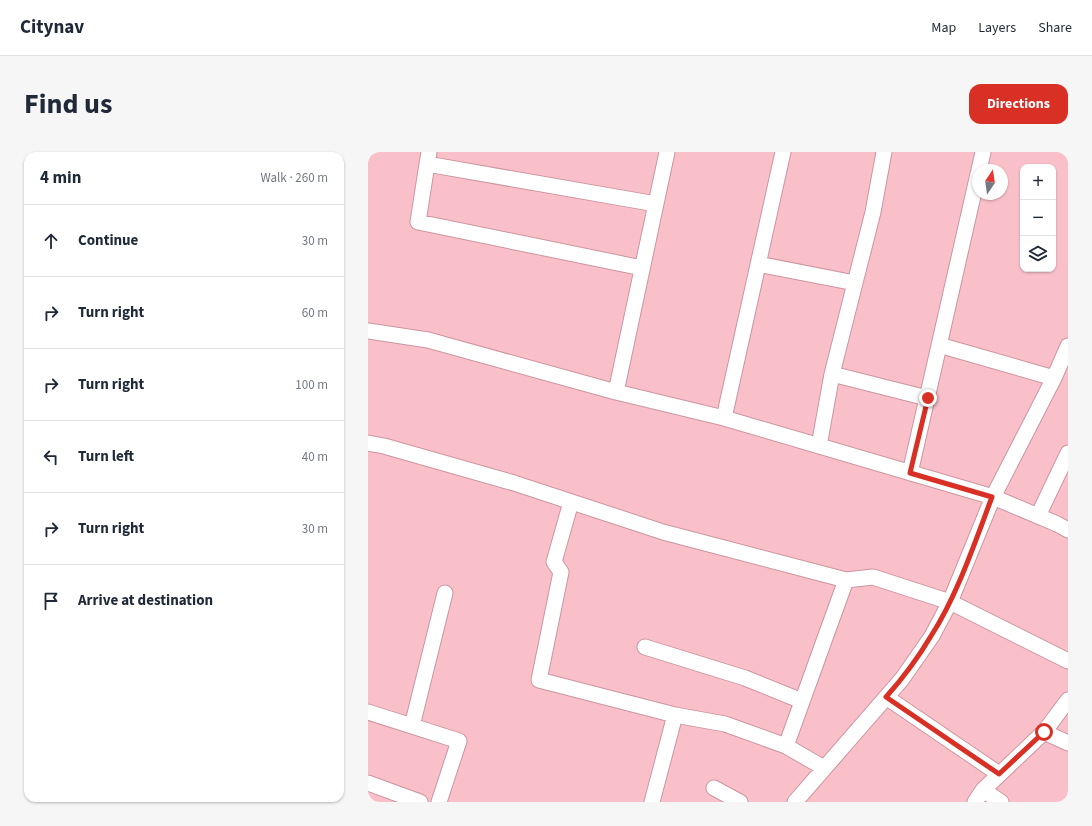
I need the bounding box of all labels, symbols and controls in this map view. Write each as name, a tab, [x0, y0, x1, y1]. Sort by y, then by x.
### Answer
text: Citynav	[20, 14, 84, 41]
text: Map	[931, 18, 956, 38]
text: Layers	[978, 18, 1016, 38]
text: Share	[1038, 18, 1072, 38]
text: Find us	[24, 84, 112, 124]
button: Directions	[969, 84, 1068, 124]
north arrow	[972, 164, 1008, 200]
map controls	[1020, 164, 1056, 272]
button: +	[1020, 164, 1056, 200]
text: 4 min	[40, 166, 81, 190]
text: Walk · 260 m	[260, 169, 328, 187]
button: −	[1020, 200, 1056, 236]
icon: ahead	[40, 230, 62, 252]
text: Continue	[78, 230, 138, 251]
text: 30 m	[302, 232, 328, 250]
button: layers	[1020, 236, 1056, 272]
icon: right	[40, 302, 62, 324]
text: Turn right	[78, 302, 144, 323]
text: 60 m	[302, 304, 328, 322]
icon: right	[40, 374, 62, 396]
text: Turn right	[78, 374, 144, 395]
text: 100 m	[295, 376, 328, 394]
route end	[919, 389, 937, 407]
icon: left	[40, 446, 62, 468]
text: Turn left	[78, 446, 134, 467]
text: 40 m	[302, 448, 328, 466]
icon: right	[40, 518, 62, 540]
text: Turn right	[78, 518, 144, 539]
text: 30 m	[302, 520, 328, 538]
icon: arrive	[40, 590, 62, 612]
text: Arrive at destination	[78, 590, 213, 611]
route start	[1035, 723, 1053, 741]

